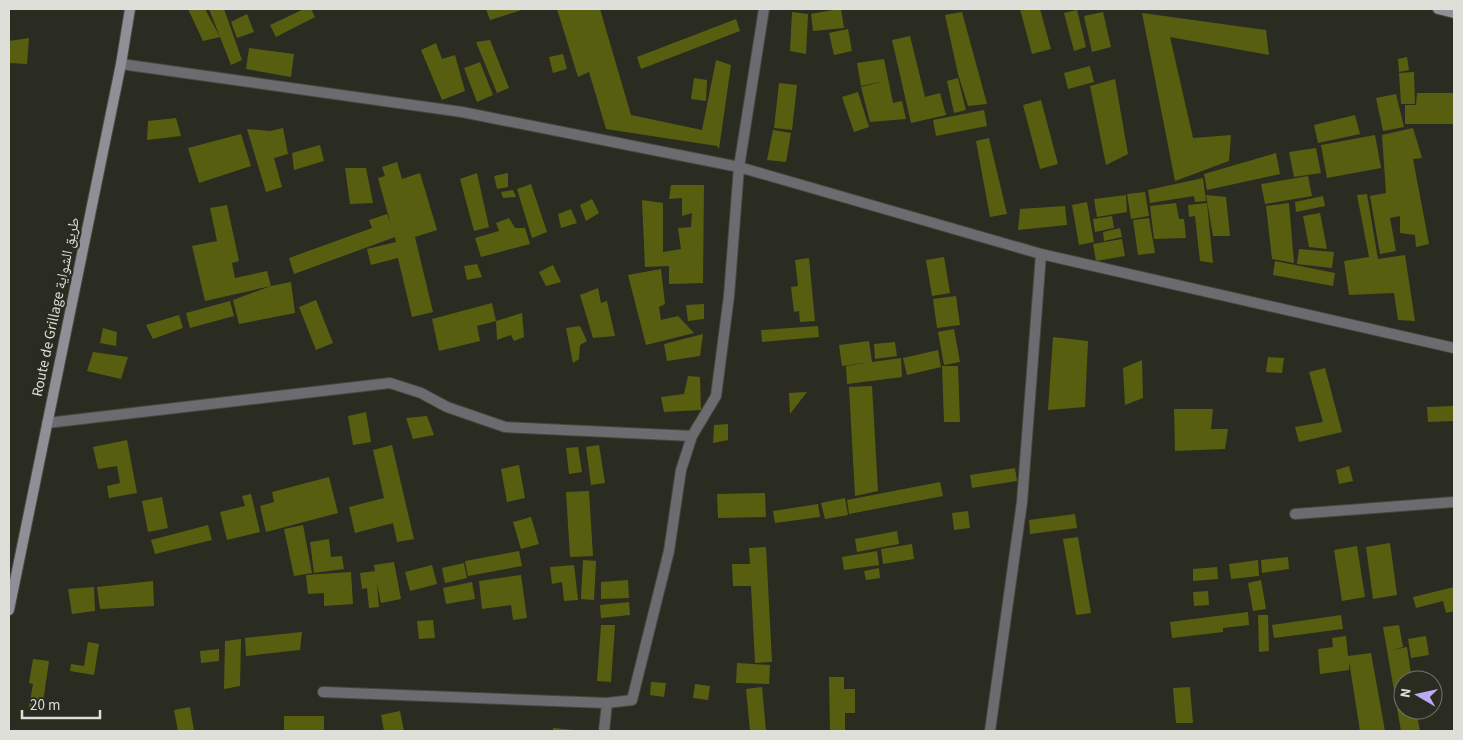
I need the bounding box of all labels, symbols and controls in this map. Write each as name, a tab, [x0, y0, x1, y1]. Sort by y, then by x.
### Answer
street label: Route de Grillage طريق الشواية	[27, 215, 85, 399]
north arrow	[1393, 670, 1443, 720]
text: N	[1396, 687, 1417, 699]
scale bar	[22, 688, 100, 720]
text: 20 m	[30, 695, 60, 716]

